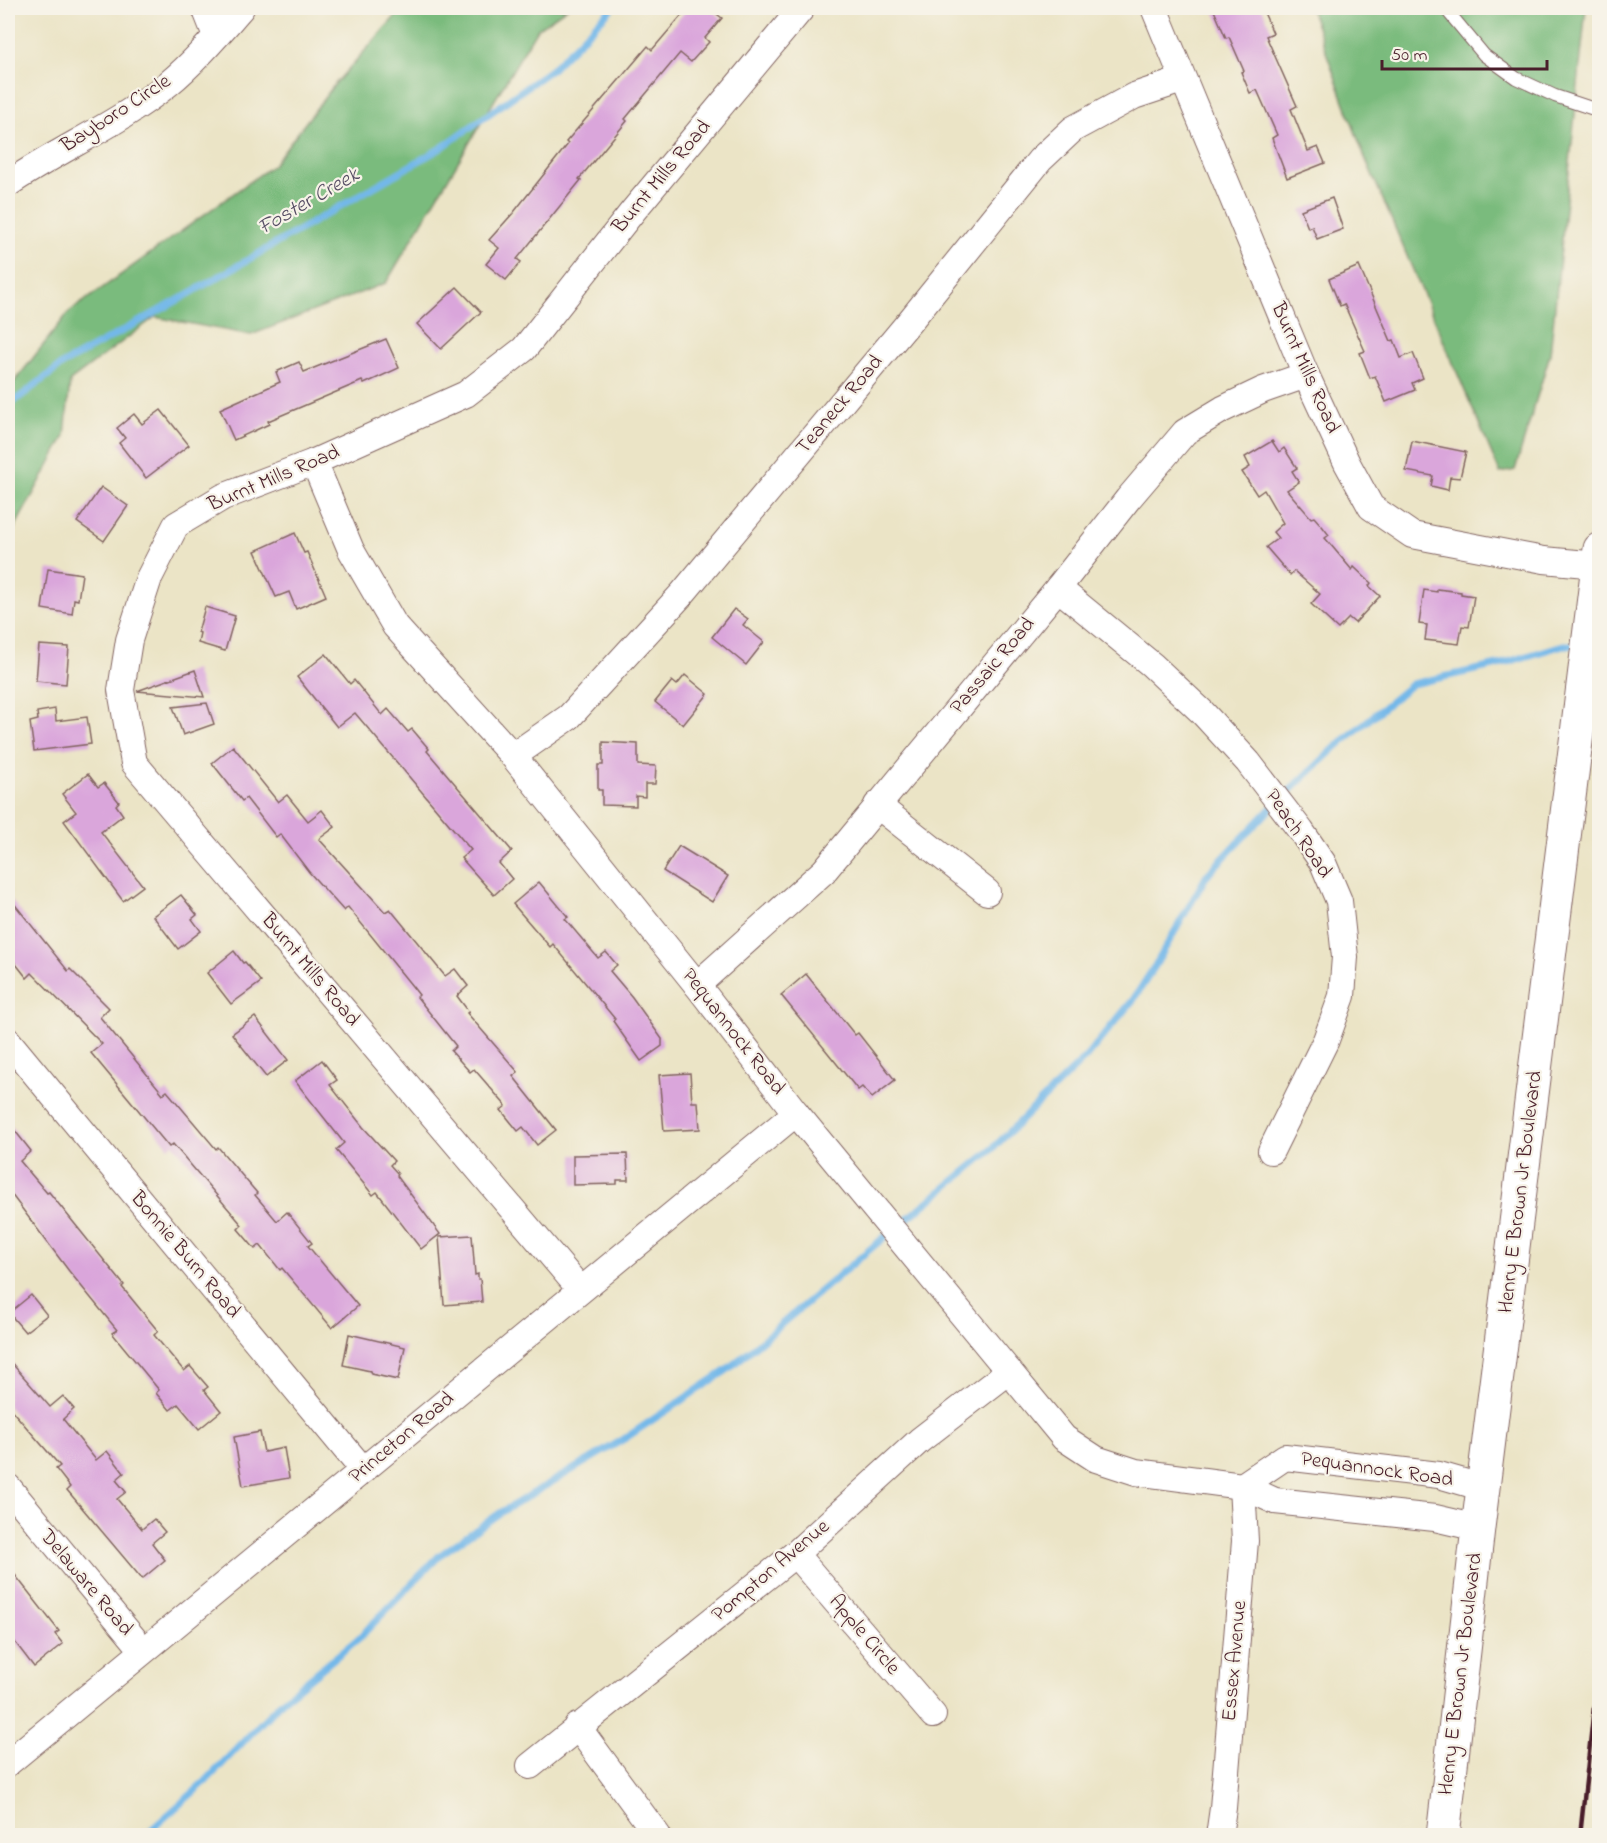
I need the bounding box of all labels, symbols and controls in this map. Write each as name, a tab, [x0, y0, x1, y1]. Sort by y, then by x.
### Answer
scale bar	[1382, 33, 1547, 71]
text: 50 m	[1391, 43, 1428, 69]
street label: Bayboro Circle	[54, 67, 179, 163]
street label: Burnt Mills Road	[605, 113, 719, 241]
water label: Foster Creek	[252, 159, 367, 244]
street label: Burnt Mills Road	[1262, 297, 1347, 438]
street label: Teaneck Road	[789, 348, 891, 461]
street label: Burnt Mills Road	[203, 438, 345, 521]
street label: Passaic Road	[943, 611, 1043, 721]
street label: Peach Road	[1257, 783, 1339, 885]
street label: Burnt Mills Road	[253, 906, 367, 1034]
street label: Pequannock Road	[674, 962, 792, 1102]
street label: Henry E Brown Jr Boulevard	[1491, 1069, 1553, 1315]
street label: Bonnie Burn Road	[122, 1184, 247, 1325]
street label: Princeton Road	[343, 1385, 461, 1491]
street label: Pequannock Road	[1299, 1444, 1455, 1496]
street label: Pompton Avenue	[705, 1512, 837, 1629]
street label: Delaware Road	[32, 1522, 140, 1643]
street label: Henry E Brown Jr Boulevard	[1431, 1551, 1493, 1797]
street label: Apple Circle	[821, 1588, 907, 1682]
street label: Essex Avenue	[1215, 1599, 1255, 1723]

